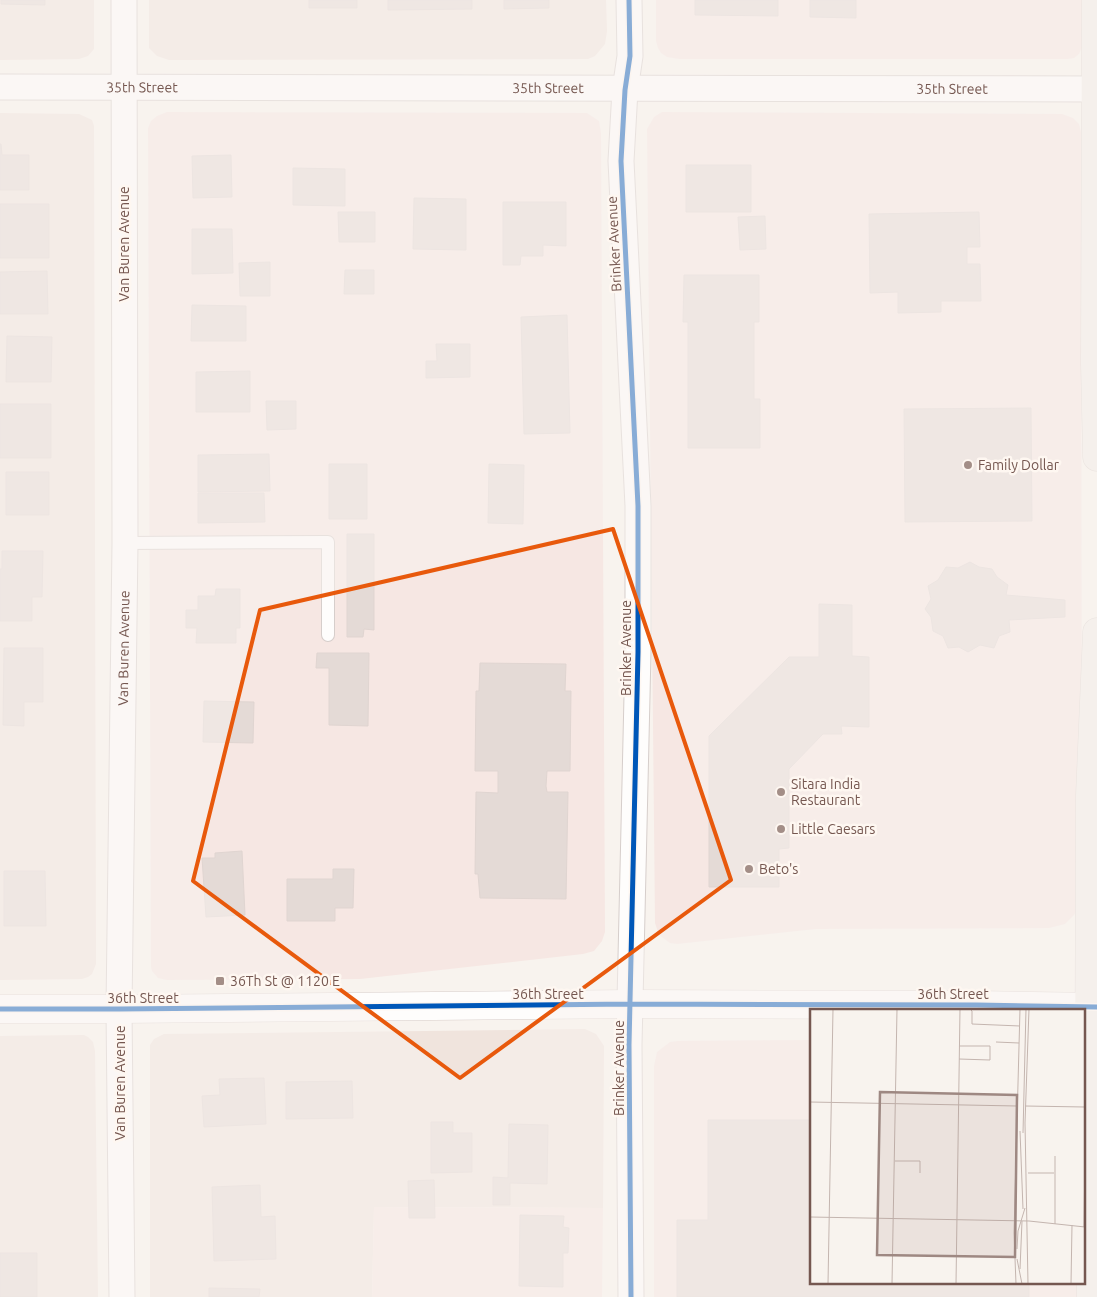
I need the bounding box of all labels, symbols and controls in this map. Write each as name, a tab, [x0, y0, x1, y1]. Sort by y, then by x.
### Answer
street label: 35th Street	[106, 79, 178, 95]
street label: 35th Street	[512, 80, 584, 96]
street label: 35th Street	[916, 81, 988, 97]
street label: Van Buren Avenue	[116, 186, 132, 302]
street label: Brinker Avenue	[604, 196, 624, 292]
place label: Family Dollar	[978, 457, 1060, 473]
marker: Family Dollar	[962, 459, 974, 471]
street label: Van Buren Avenue	[115, 590, 132, 706]
street label: Brinker Avenue	[618, 600, 634, 696]
place label: Sitara India Restaurant	[791, 776, 861, 808]
marker: Sitara India Restaurant	[775, 786, 787, 798]
place label: Little Caesars	[791, 821, 875, 837]
marker: Little Caesars	[775, 823, 787, 835]
place label: Beto's	[759, 861, 798, 877]
marker: Beto's	[743, 863, 755, 875]
place label: 36Th St @ 1120 E	[230, 973, 340, 989]
marker: 36Th St @ 1120 E	[214, 975, 226, 987]
street label: 36th Street	[512, 986, 584, 1002]
street label: 36th Street	[917, 986, 989, 1002]
street label: 36th Street	[107, 990, 179, 1006]
inset map	[810, 1009, 1084, 1284]
street label: Brinker Avenue	[611, 1020, 627, 1116]
street label: Van Buren Avenue	[112, 1025, 128, 1141]

